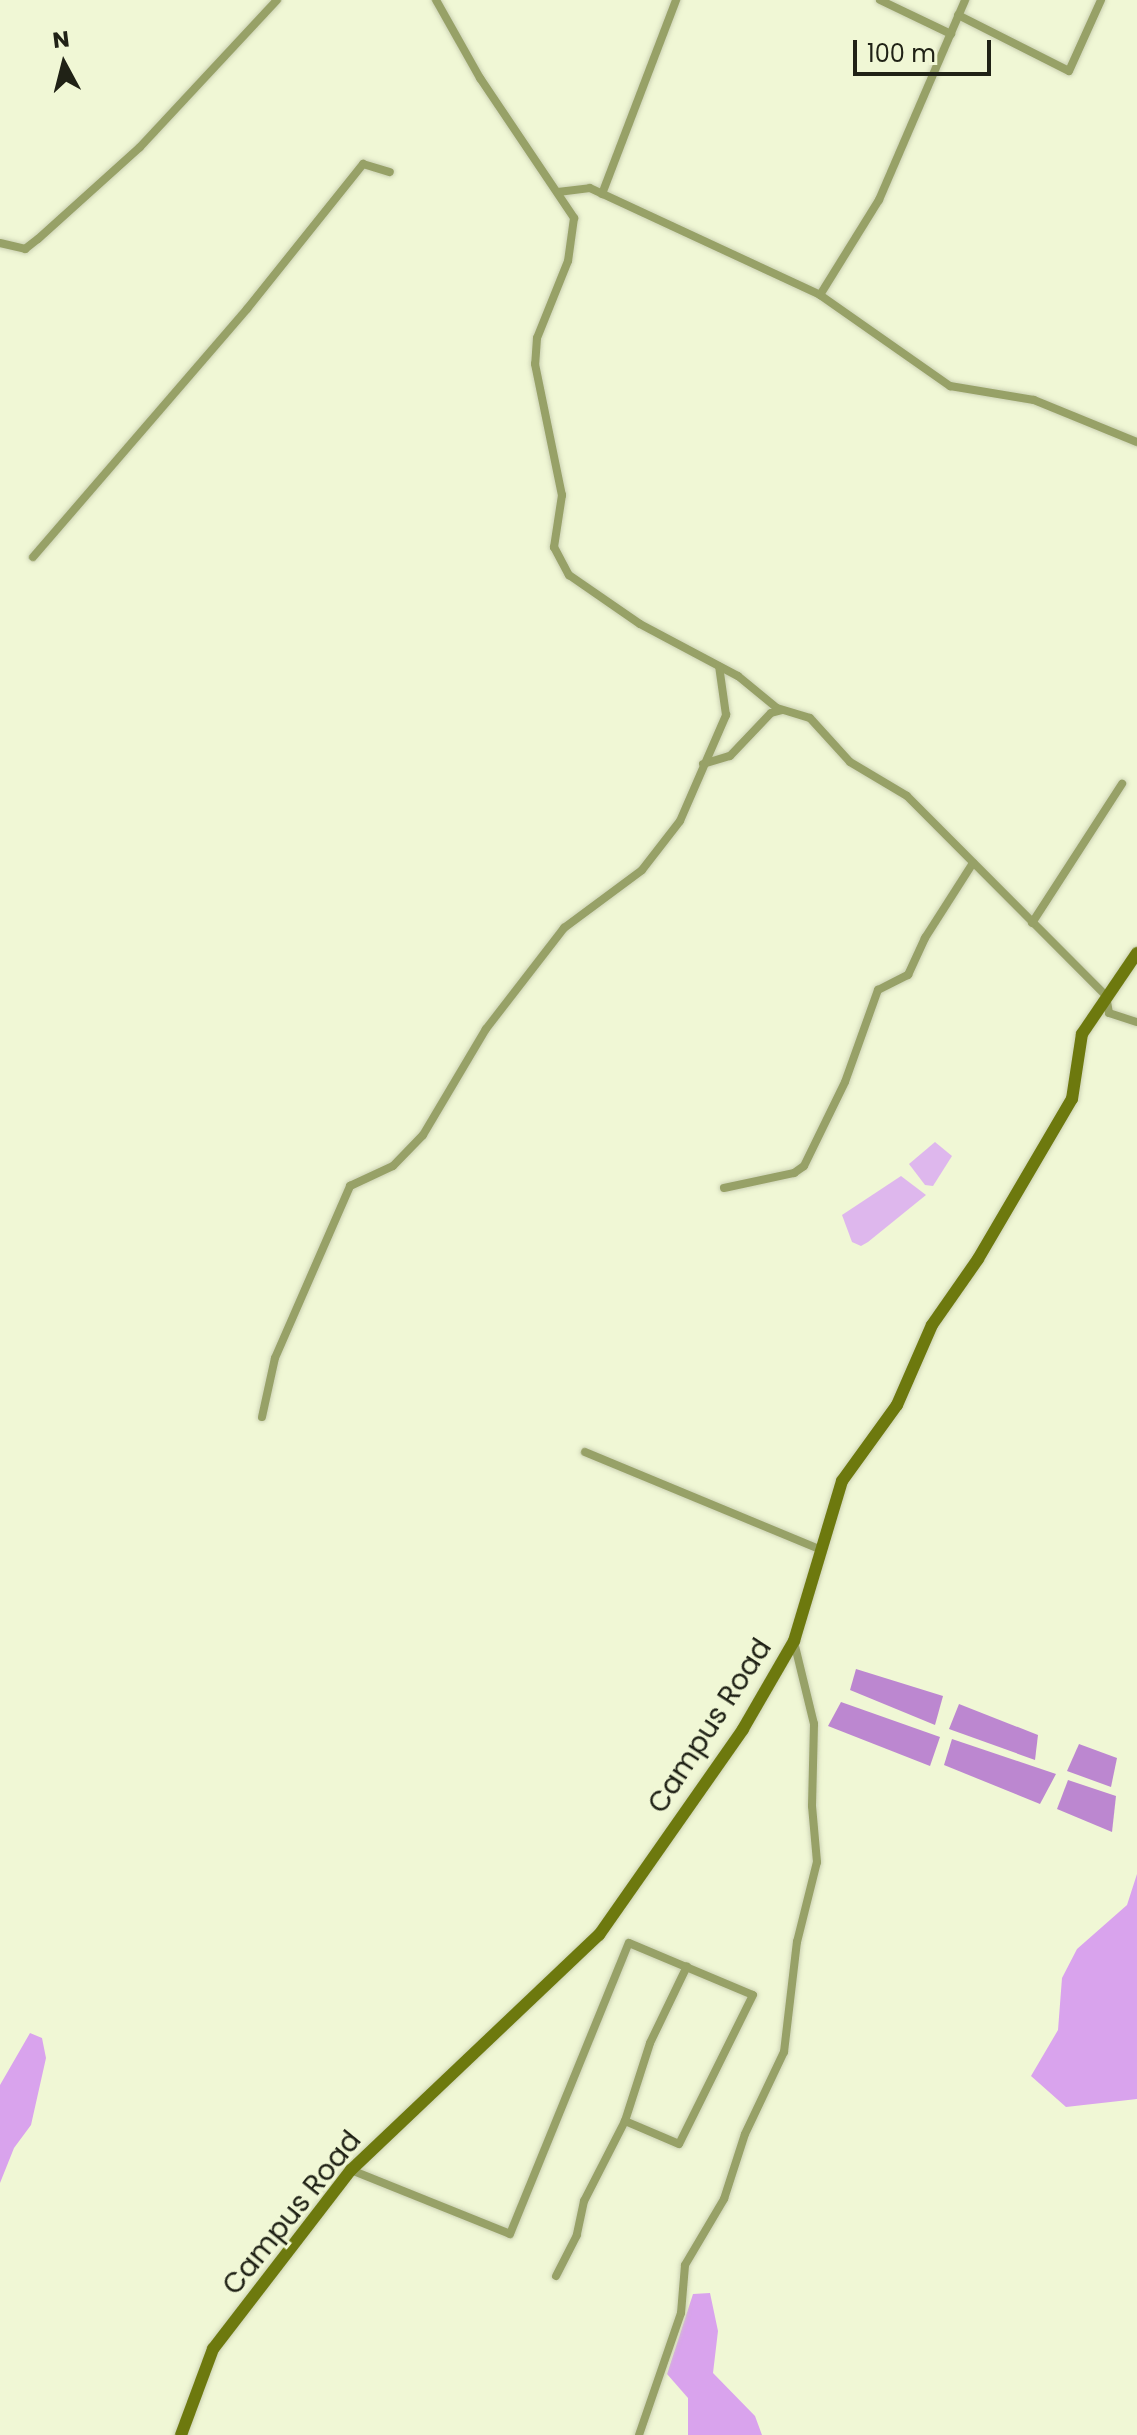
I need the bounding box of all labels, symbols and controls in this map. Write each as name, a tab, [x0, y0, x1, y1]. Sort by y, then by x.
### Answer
text: N	[51, 23, 71, 56]
north arrow	[24, 24, 104, 104]
scale bar	[857, 24, 995, 74]
text: 100 m	[867, 37, 936, 70]
street label: Campus Road	[641, 1633, 779, 1819]
street label: Campus Road	[216, 2124, 368, 2302]

